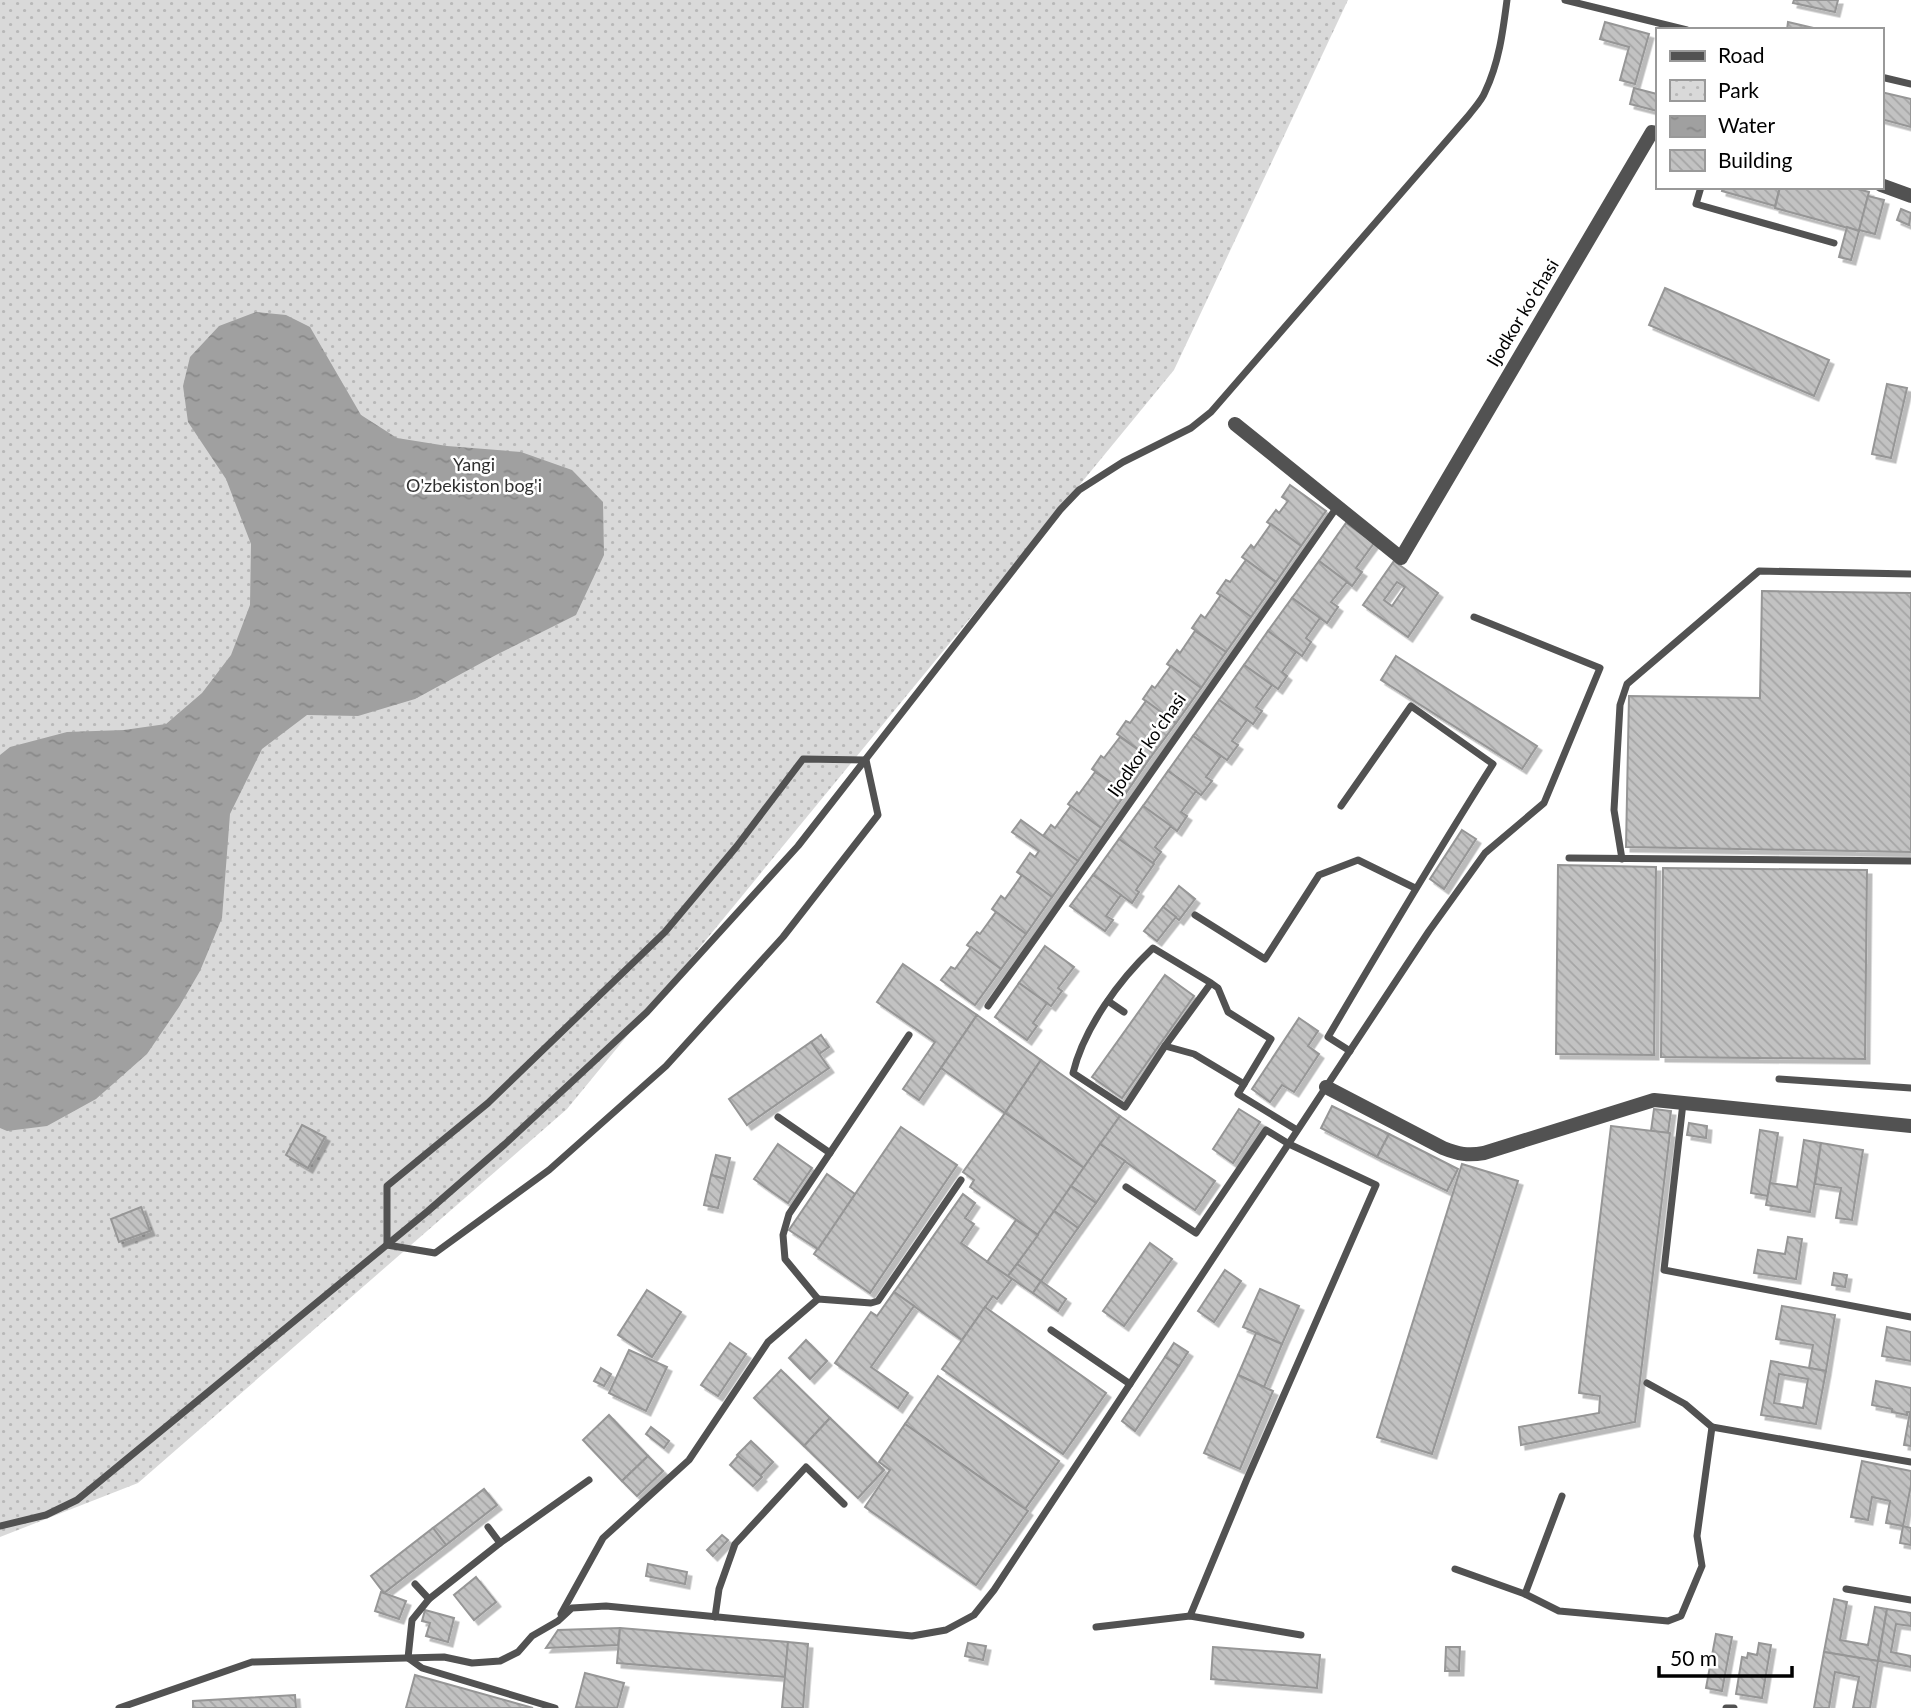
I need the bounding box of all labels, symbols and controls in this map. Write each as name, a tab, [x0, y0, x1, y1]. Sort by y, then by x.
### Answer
legend	[1656, 28, 1883, 189]
text: Road	[1718, 42, 1765, 67]
text: Park	[1718, 77, 1759, 102]
text: Water	[1718, 112, 1775, 137]
text: Building	[1718, 147, 1793, 172]
street label: Ijodkor koʻchasi	[1481, 255, 1563, 370]
park label: Yangi O'zbekiston bog'i	[406, 453, 542, 496]
street label: Ijodkor koʻchasi	[1102, 688, 1190, 800]
scale bar	[1659, 1634, 1792, 1678]
text: 50 m	[1670, 1645, 1717, 1670]

